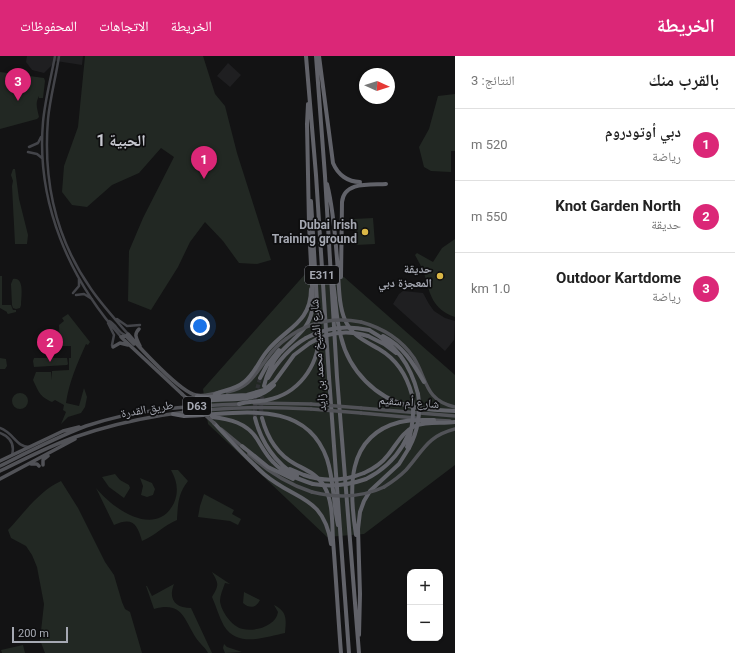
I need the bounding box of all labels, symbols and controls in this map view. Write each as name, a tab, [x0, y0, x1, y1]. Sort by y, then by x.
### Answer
text: الخريطة	[657, 14, 715, 37]
text: المحفوظات	[20, 18, 77, 34]
text: الاتجاهات	[99, 18, 149, 34]
text: الخريطة	[171, 18, 212, 34]
pin: 3	[5, 68, 31, 101]
north arrow	[359, 68, 395, 104]
text: بالقرب منك	[648, 70, 719, 90]
text: النتائج: 3	[471, 73, 515, 88]
text: دبي أوتودروم	[605, 123, 681, 141]
district label: الحبية 1	[96, 131, 146, 150]
text: 520 m	[471, 137, 508, 152]
text: 1	[702, 137, 710, 152]
pin: 1	[191, 146, 217, 179]
text: رياضة	[652, 149, 681, 164]
text: Knot Garden North	[555, 197, 681, 215]
text: 550 m	[471, 209, 508, 224]
text: 2	[702, 209, 710, 224]
text: حديقة	[651, 217, 681, 232]
place label: Dubai Irish Training ground	[272, 218, 357, 246]
marker: Dubai Irish Training ground	[360, 227, 370, 237]
place label: حديقة المعجزة دبي	[378, 262, 432, 293]
road number: E311	[305, 266, 339, 284]
text: Outdoor Kartdome	[556, 269, 681, 287]
marker: حديقة المعجزة دبي	[435, 271, 445, 281]
text: 1.0 km	[471, 281, 510, 296]
text: 3	[702, 281, 710, 296]
text: رياضة	[652, 289, 681, 304]
street label: شارع الشيخ محمد بن زايد	[307, 298, 330, 411]
your location	[190, 316, 210, 336]
pin: 2	[37, 329, 63, 362]
street label: شارع أم سقيم	[378, 393, 440, 412]
road number: D63	[183, 397, 211, 415]
street label: طريق القدرة	[120, 398, 174, 421]
map controls	[407, 569, 443, 641]
button: +	[407, 569, 443, 605]
button: −	[407, 605, 443, 641]
scale bar	[12, 625, 68, 644]
text: 200 m	[18, 627, 49, 640]

